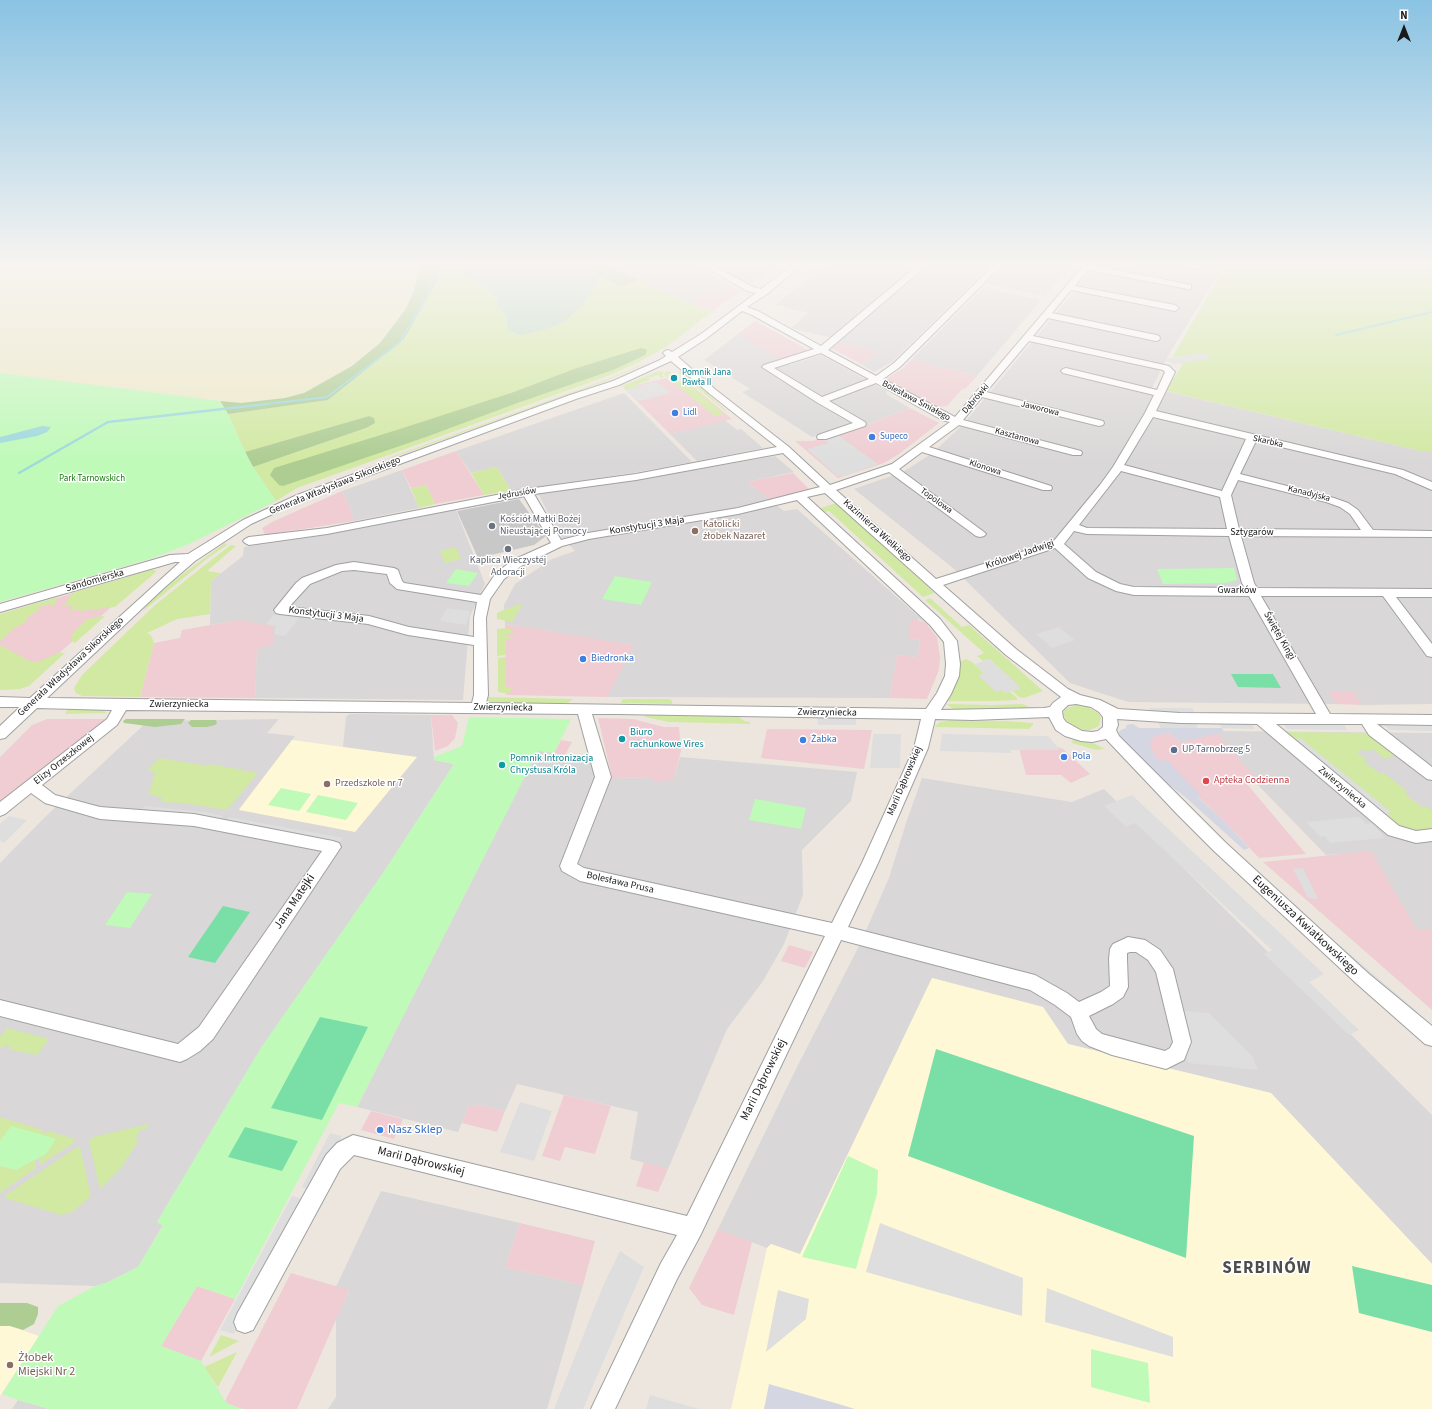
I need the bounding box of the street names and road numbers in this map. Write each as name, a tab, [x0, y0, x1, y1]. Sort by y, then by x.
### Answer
street label: Bolesława Śmiałego	[880, 378, 952, 424]
street label: Dąbrówki	[960, 382, 992, 416]
street label: Jaworowa	[1020, 399, 1060, 419]
street label: Kasztanowa	[994, 426, 1040, 448]
street label: Skarbka	[1252, 433, 1284, 451]
street label: Generała Władysława Sikorskiego	[268, 454, 402, 518]
street label: Klonowa	[968, 458, 1002, 478]
street label: Kanadyjska	[1287, 484, 1331, 504]
street label: Jędrusiów	[497, 485, 537, 503]
street label: Topolowa	[918, 486, 954, 516]
street label: Kazimierza Wielkiego	[840, 497, 914, 565]
street label: Konstytucji 3 Maja	[609, 514, 685, 538]
street label: Sztygarów	[1230, 527, 1274, 539]
street label: Królowej Jadwigi	[984, 538, 1056, 572]
street label: Sandomierska	[64, 567, 126, 595]
street label: Gwarków	[1217, 585, 1257, 597]
street label: Konstytucji 3 Maja	[288, 604, 364, 626]
street label: Świętej Kingi	[1260, 610, 1298, 662]
street label: Generała Władysława Sikorskiego	[16, 615, 126, 719]
street label: Zwierzyniecka	[149, 699, 209, 711]
street label: Zwierzyniecka	[473, 701, 533, 715]
street label: Zwierzyniecka	[797, 706, 857, 720]
street label: Elizy Orzeszkowej	[32, 732, 96, 788]
street label: Marii Dąbrowskiej	[885, 744, 925, 818]
street label: Zwierzyniecka	[1315, 764, 1369, 812]
street label: Bolesława Prusa	[585, 869, 655, 897]
street label: Jana Matejki	[271, 872, 319, 932]
street label: Eugeniusza Kwiatkowskiego	[1249, 873, 1361, 979]
street label: Marii Dąbrowskiej	[738, 1037, 790, 1123]
street label: Marii Dąbrowskiej	[376, 1144, 466, 1180]

